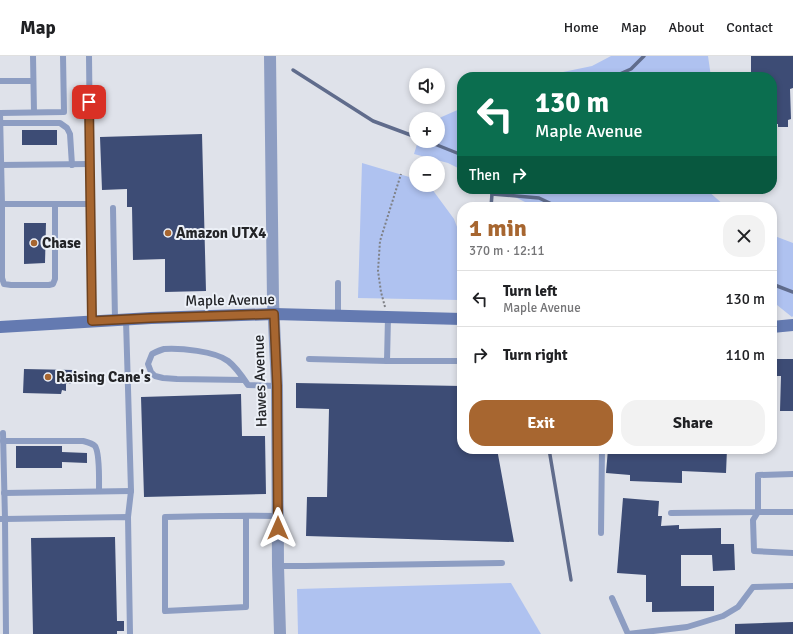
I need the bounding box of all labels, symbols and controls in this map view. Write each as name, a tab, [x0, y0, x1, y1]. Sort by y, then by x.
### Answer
text: Map	[20, 16, 56, 40]
text: Home	[564, 19, 599, 36]
text: Map	[621, 19, 646, 36]
text: About	[668, 19, 704, 36]
text: Contact	[726, 19, 773, 36]
map controls	[409, 68, 445, 192]
button: sound	[409, 68, 445, 104]
pin	[72, 85, 106, 119]
text: 130 m	[535, 86, 609, 120]
icon: left	[469, 88, 521, 140]
icon: arrive	[78, 91, 100, 113]
button: +	[409, 112, 445, 148]
text: Maple Avenue	[535, 120, 643, 142]
button: −	[409, 156, 445, 192]
icon: right	[508, 164, 530, 186]
text: Then	[469, 166, 500, 184]
text: 1 min	[469, 213, 527, 243]
button: close	[723, 215, 765, 257]
place label: Amazon UTX4	[176, 224, 266, 242]
marker: Amazon UTX4	[163, 228, 173, 238]
place label: Chase	[42, 234, 81, 252]
marker: Chase	[29, 238, 39, 248]
text: 370 m · 12:11	[469, 243, 545, 259]
text: Turn left	[503, 282, 557, 300]
icon: left	[469, 288, 491, 310]
street label: Maple Avenue	[185, 290, 275, 310]
text: 130 m	[725, 290, 765, 308]
text: Maple Avenue	[503, 300, 581, 316]
street label: Hawes Avenue	[249, 334, 271, 428]
icon: right	[469, 344, 491, 366]
text: Turn right	[503, 346, 568, 364]
text: 110 m	[725, 346, 765, 364]
place label: Raising Cane's	[56, 368, 151, 386]
marker: Raising Cane's	[43, 372, 53, 382]
button: Exit	[469, 400, 613, 446]
button: Share	[621, 400, 765, 446]
position arrow	[257, 507, 299, 549]

